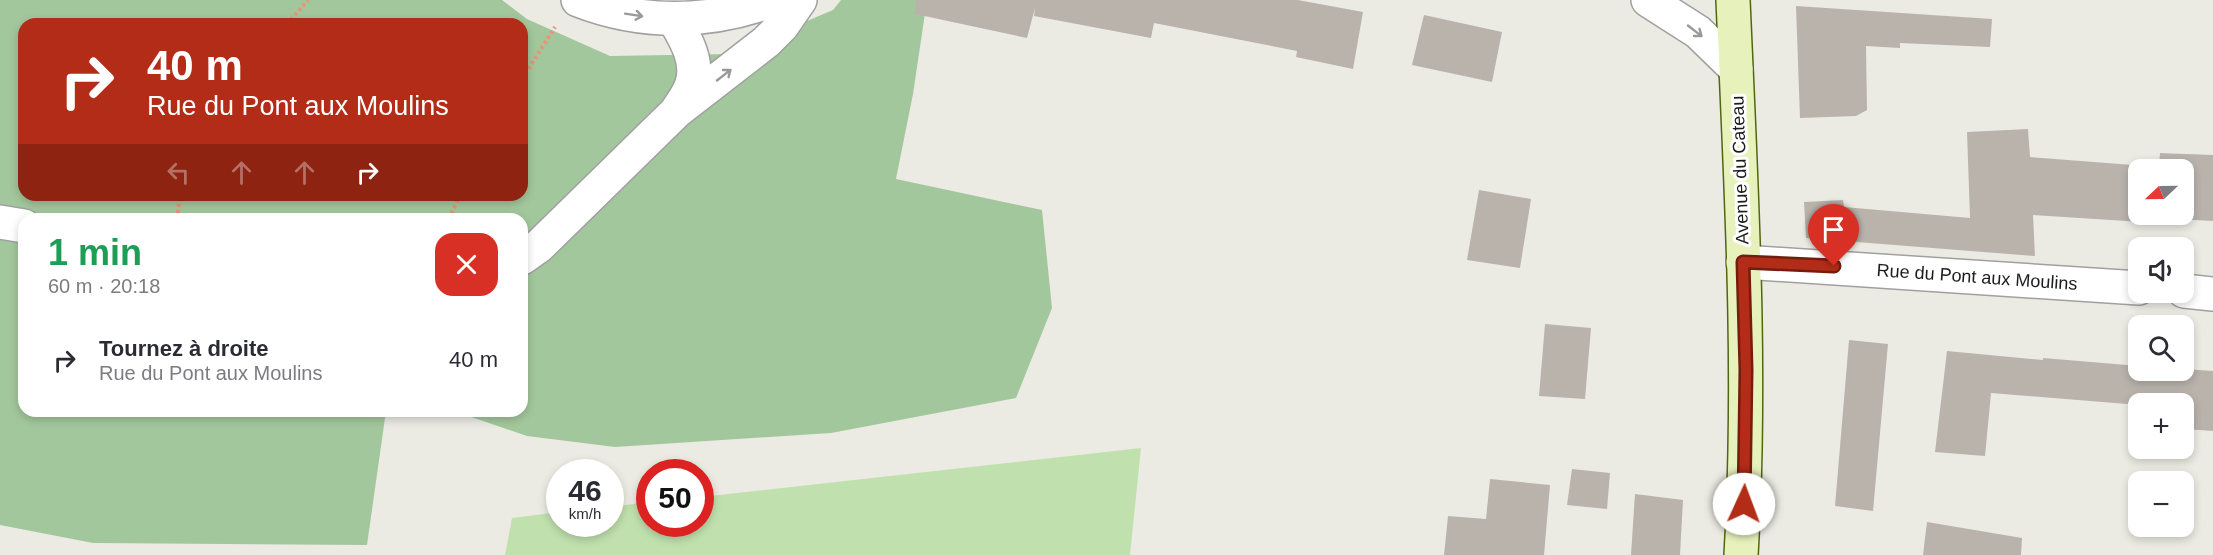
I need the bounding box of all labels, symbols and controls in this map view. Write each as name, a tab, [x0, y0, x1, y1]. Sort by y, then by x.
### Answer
one-way arrow	[624, 10, 644, 21]
one-way arrow	[1687, 24, 1703, 37]
icon: right	[48, 42, 126, 120]
text: 40 m	[147, 42, 243, 89]
one-way arrow	[715, 68, 731, 81]
text: Rue du Pont aux Moulins	[147, 91, 449, 121]
street label: Avenue du Cateau	[1727, 95, 1753, 245]
icon: left	[162, 156, 195, 189]
icon: ahead	[225, 156, 258, 189]
icon: ahead	[288, 156, 321, 189]
icon: right	[351, 156, 384, 189]
north arrow	[2128, 159, 2194, 225]
map controls	[2128, 159, 2194, 537]
pin	[1808, 204, 1859, 266]
icon: arrive	[1817, 213, 1850, 246]
text: 1 min	[48, 232, 142, 273]
button: close	[435, 233, 498, 296]
button: sound	[2128, 237, 2194, 303]
street label: Rue du Pont aux Moulins	[1876, 260, 2078, 294]
text: 60 m · 20:18	[48, 275, 160, 297]
button: search	[2128, 315, 2194, 381]
text: Tournez à droite	[99, 336, 269, 361]
icon: right	[48, 344, 81, 377]
text: 40 m	[449, 347, 498, 372]
text: Rue du Pont aux Moulins	[99, 362, 322, 384]
button: +	[2128, 393, 2194, 459]
speed limit sign: 50	[636, 459, 714, 537]
button: −	[2128, 471, 2194, 537]
position arrow	[1712, 472, 1776, 536]
text: 46	[568, 474, 602, 507]
text: km/h	[569, 505, 601, 522]

